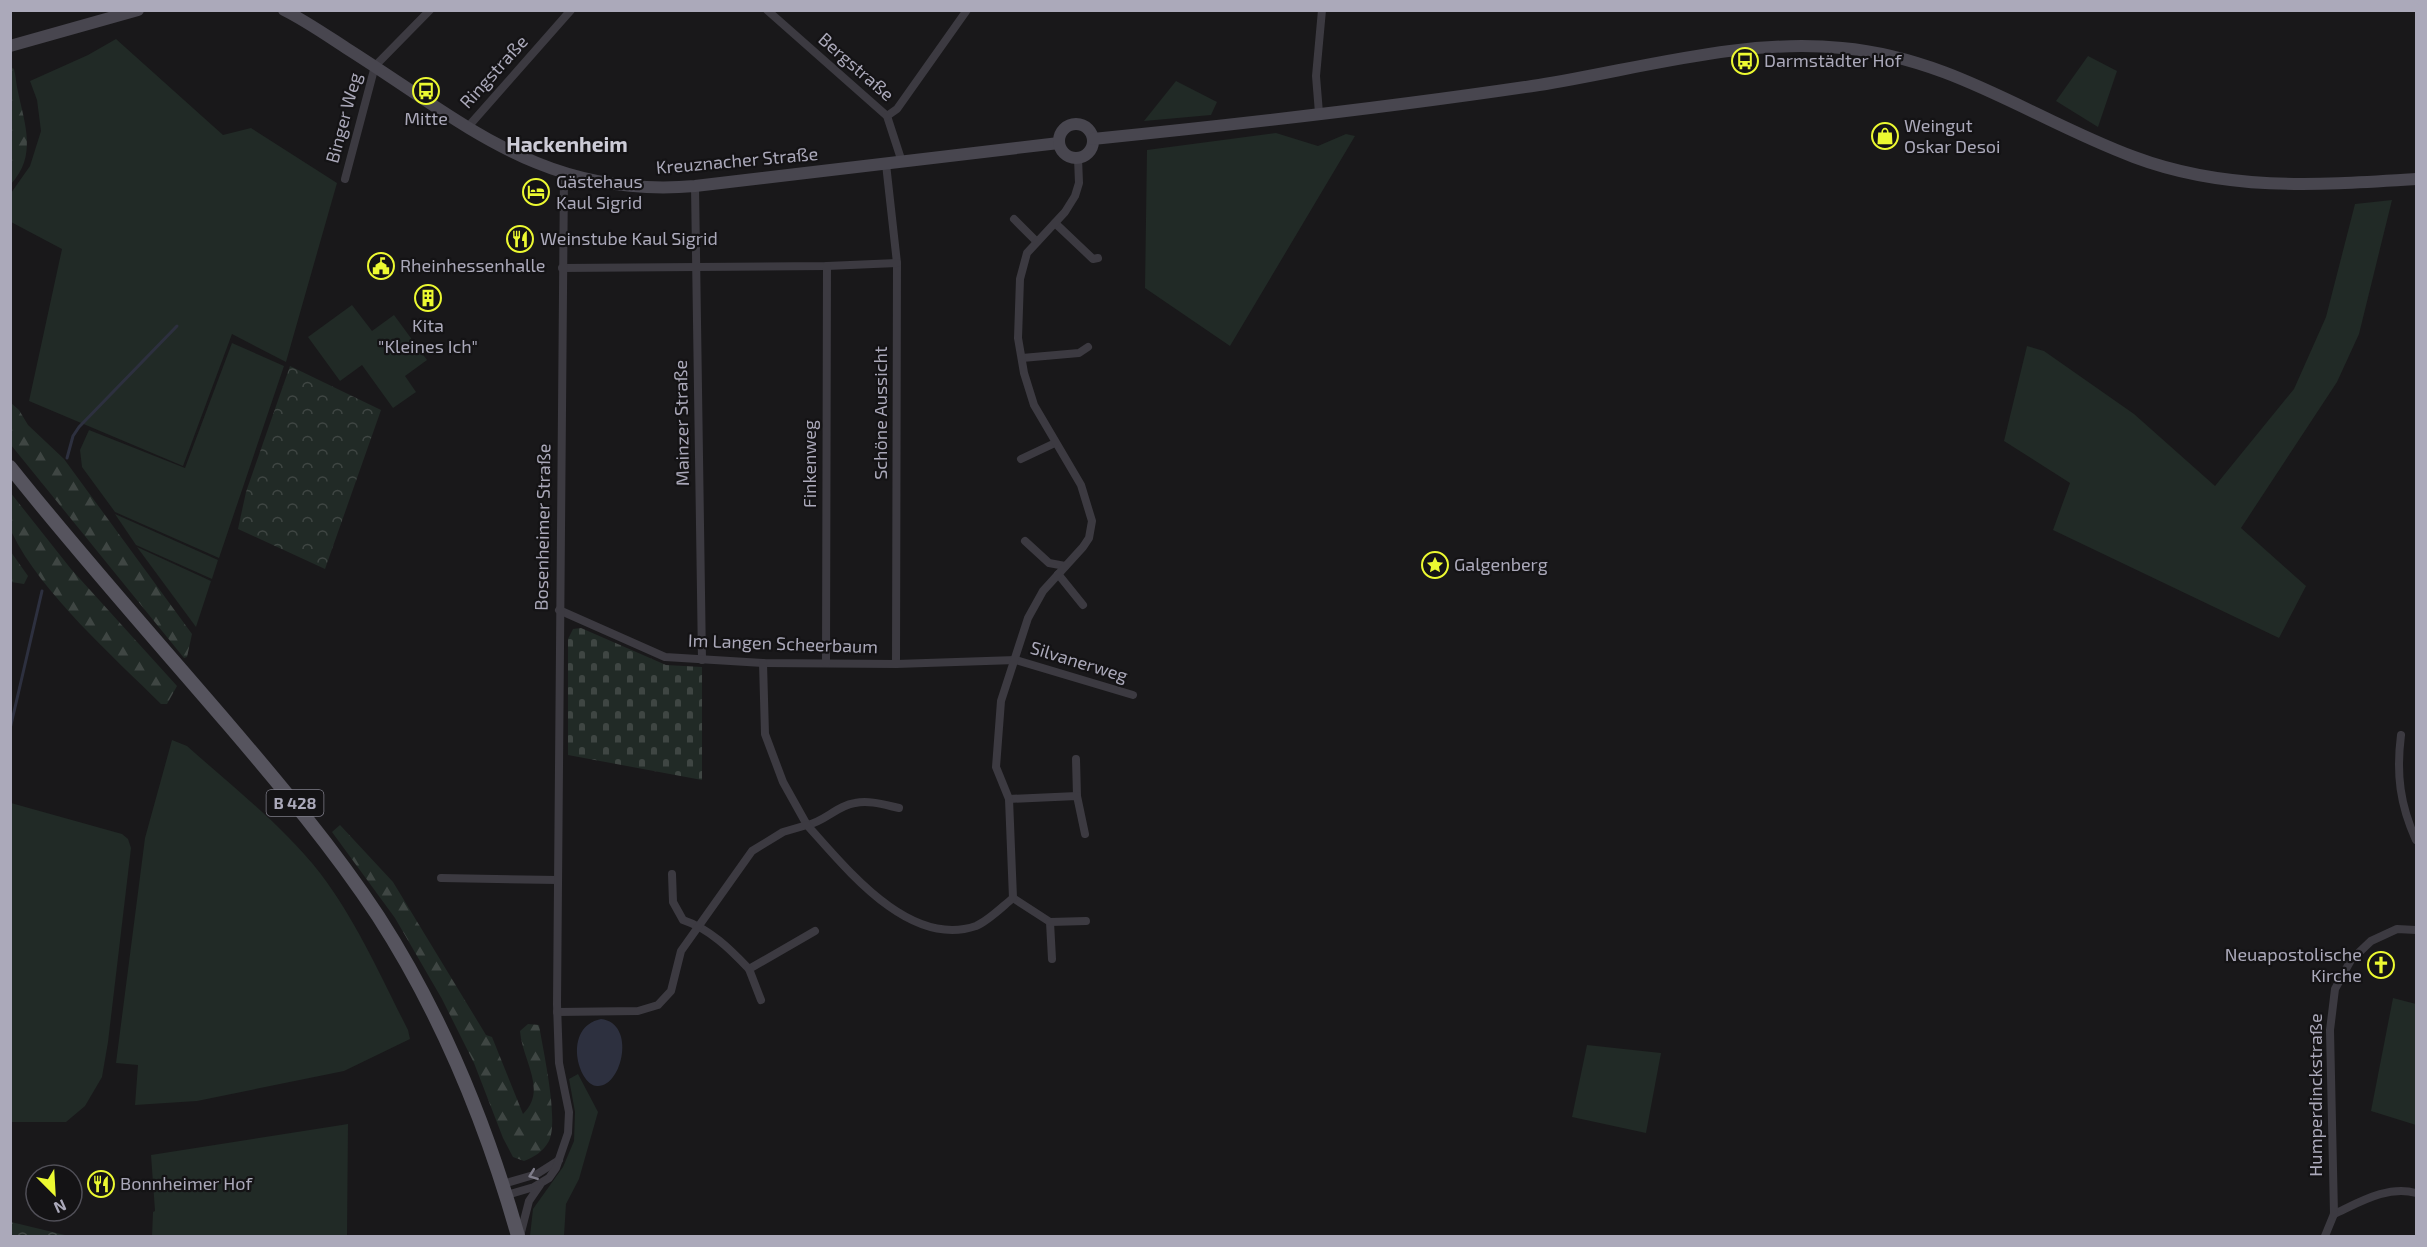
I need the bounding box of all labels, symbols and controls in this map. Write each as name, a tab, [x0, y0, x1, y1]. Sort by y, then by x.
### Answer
street label: Bergstraße	[814, 27, 899, 105]
street label: Ringstraße	[455, 30, 532, 113]
bus stop icon: Darmstädter Hof	[1730, 46, 1760, 76]
place label: Darmstädter Hof	[1764, 49, 1903, 71]
street label: Binger Weg	[320, 70, 366, 165]
bus stop icon: Mitte	[411, 76, 441, 106]
place label: Mitte	[404, 107, 448, 129]
place label: Weingut Oskar Desoi	[1904, 114, 2001, 157]
shop icon: Weingut Oskar Desoi	[1870, 121, 1900, 151]
district label: Hackenheim	[506, 131, 628, 156]
street label: Kreuznacher Straße	[655, 142, 819, 178]
place label: Gästehaus Kaul Sigrid	[556, 170, 643, 213]
hotel icon: Gästehaus Kaul Sigrid	[521, 177, 551, 207]
restaurant icon: Weinstube Kaul Sigrid	[505, 224, 535, 254]
place label: Weinstube Kaul Sigrid	[540, 227, 718, 249]
public building icon: Rheinhessenhalle	[366, 251, 396, 281]
place label: Rheinhessenhalle	[400, 254, 545, 276]
building icon: Kita "Kleines Ich"	[413, 283, 443, 313]
place label: Kita "Kleines Ich"	[378, 314, 478, 357]
street label: Schöne Aussicht	[869, 346, 891, 480]
street label: Mainzer Straße	[669, 360, 693, 486]
street label: Finkenweg	[798, 420, 820, 508]
street label: Bosenheimer Straße	[530, 443, 554, 611]
place icon: Galgenberg	[1420, 550, 1450, 580]
place label: Galgenberg	[1454, 553, 1548, 575]
street label: Im Langen Scheerbaum	[688, 629, 879, 657]
street label: Silvanerweg	[1028, 636, 1131, 686]
road number: B 428	[266, 790, 324, 816]
place label: Neuapostolische Kirche	[2225, 943, 2362, 986]
church icon: Neuapostolische Kirche	[2366, 950, 2396, 980]
street label: Humperdinckstraße	[2304, 1013, 2326, 1177]
north arrow	[24, 1163, 84, 1223]
one-way arrow	[528, 1168, 539, 1180]
restaurant icon: Bonnheimer Hof	[86, 1169, 116, 1199]
place label: Bonnheimer Hof	[120, 1172, 253, 1194]
text: N	[51, 1196, 69, 1218]

